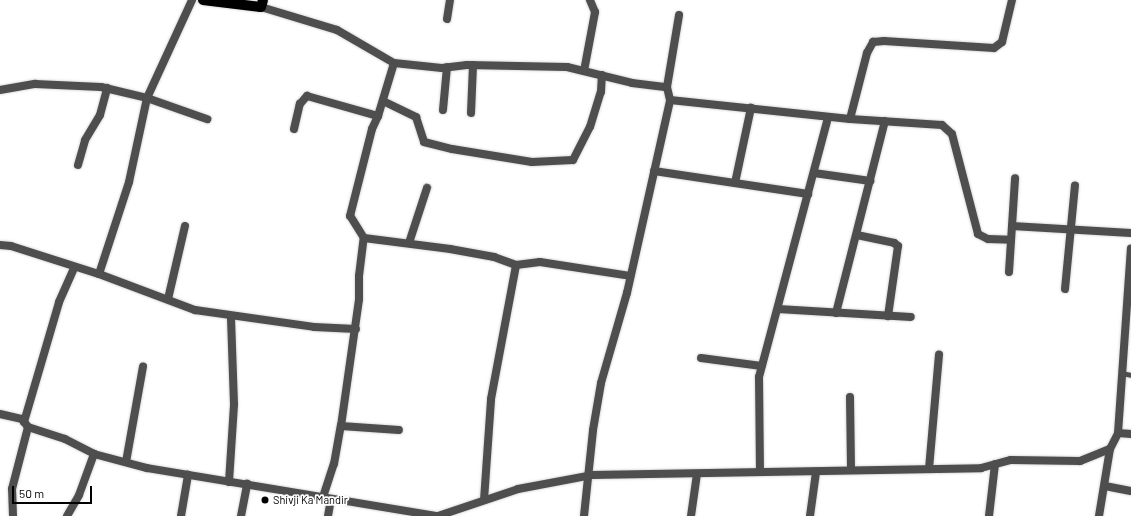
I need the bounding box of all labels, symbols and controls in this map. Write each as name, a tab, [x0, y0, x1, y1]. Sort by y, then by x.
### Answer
scale bar	[14, 478, 94, 504]
text: 50 m	[19, 486, 44, 500]
place label: Shivji Ka Mandir	[273, 493, 348, 507]
marker: Shivji Ka Mandir	[260, 495, 270, 505]

